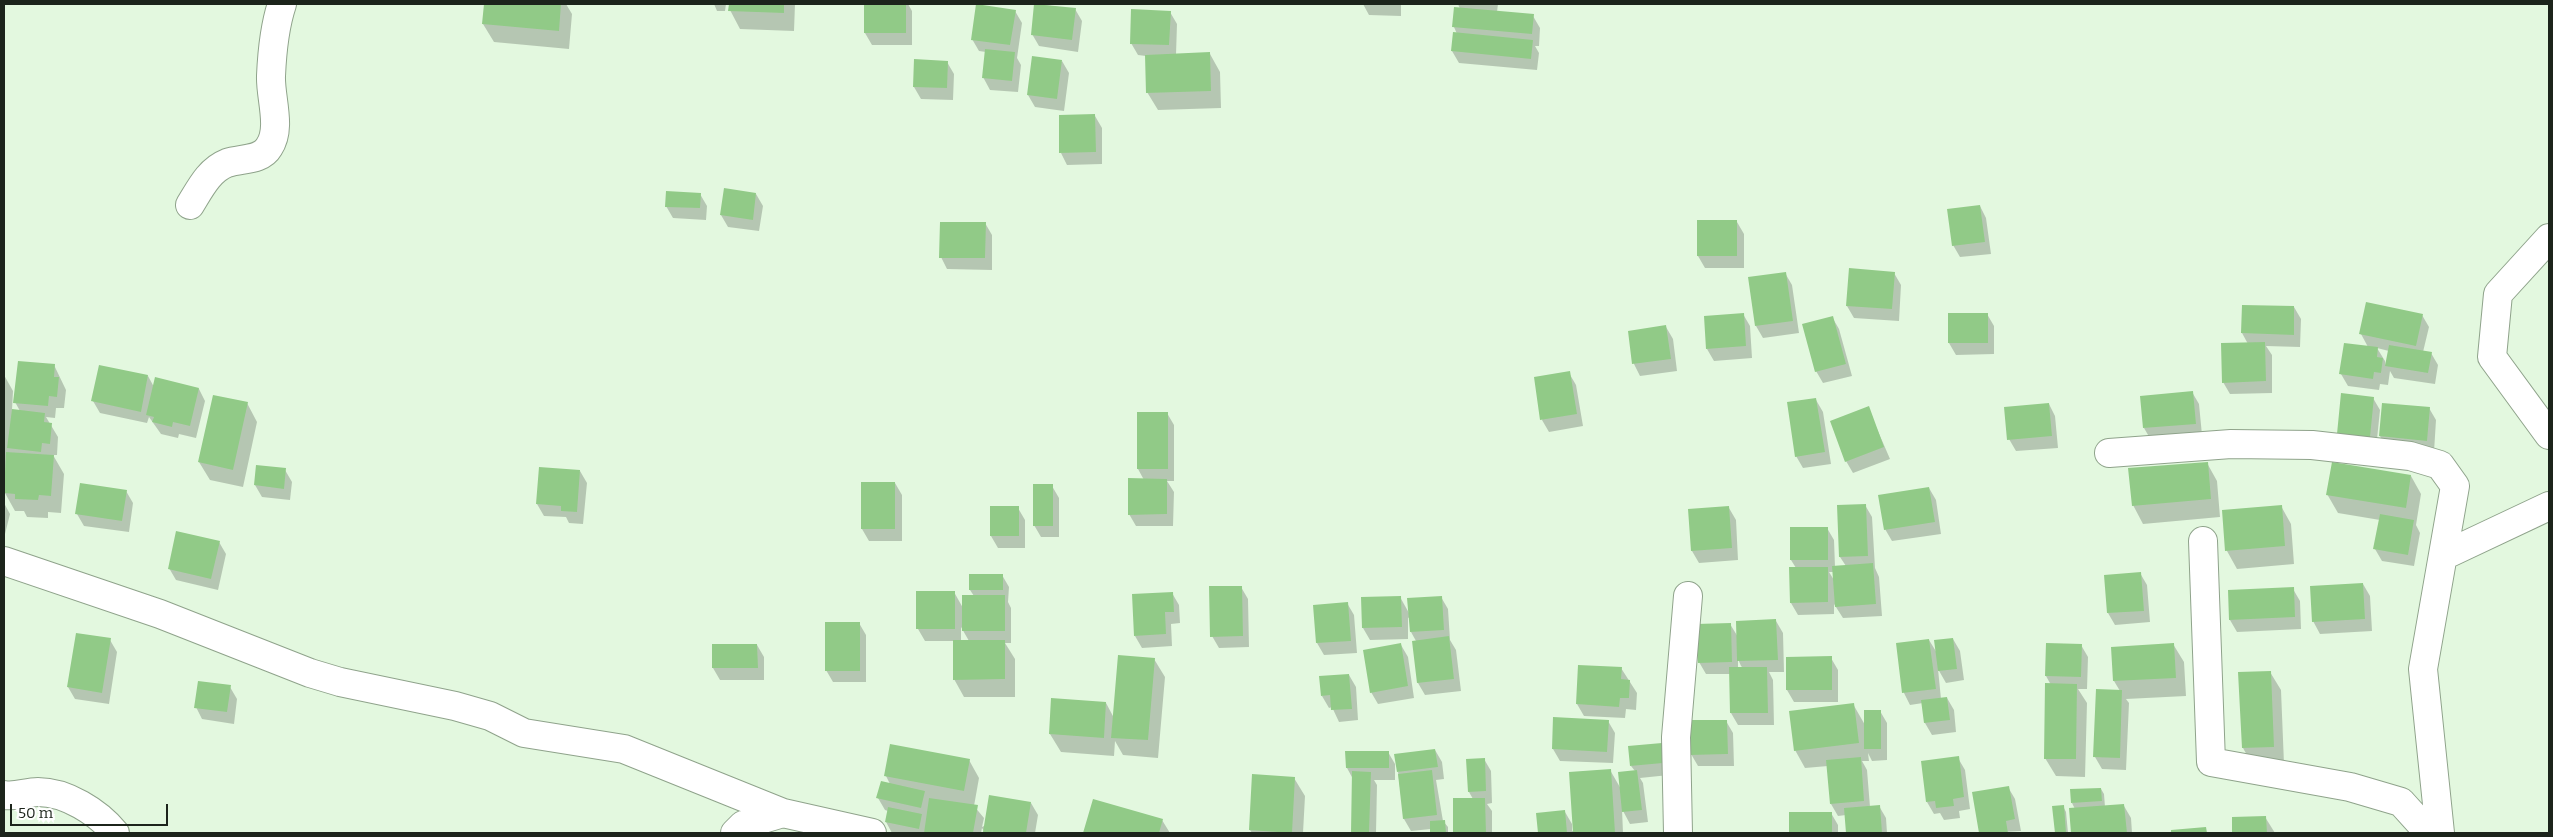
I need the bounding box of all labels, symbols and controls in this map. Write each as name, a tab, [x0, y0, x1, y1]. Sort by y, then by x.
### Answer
scale bar	[12, 794, 170, 826]
text: 50 m	[18, 804, 53, 822]

